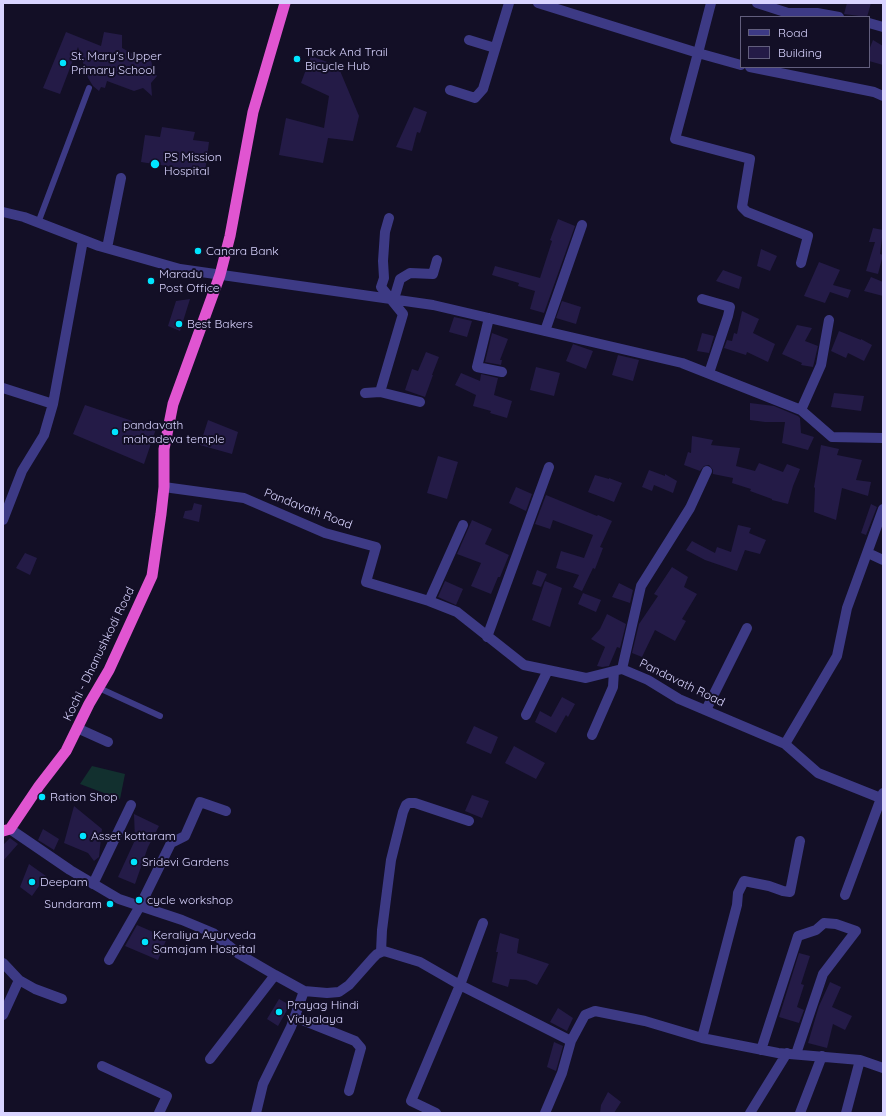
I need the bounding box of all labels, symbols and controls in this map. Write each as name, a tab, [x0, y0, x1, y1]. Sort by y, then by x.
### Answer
legend	[740, 16, 870, 68]
text: Road	[778, 25, 808, 40]
place label: Track And Trail Bicycle Hub	[305, 45, 388, 73]
text: Building	[778, 45, 822, 60]
place label: St. Mary's Upper Primary School	[71, 49, 162, 77]
marker: Track And Trail Bicycle Hub	[292, 54, 302, 64]
marker: St. Mary's Upper Primary School	[58, 58, 68, 68]
place label: PS Mission Hospital	[164, 150, 222, 178]
marker: PS Mission Hospital	[149, 158, 161, 170]
place label: Canara Bank	[206, 244, 279, 258]
marker: Canara Bank	[193, 246, 203, 256]
place label: Maradu Post Office	[159, 267, 220, 295]
marker: Maradu Post Office	[146, 276, 156, 286]
place label: Best Bakers	[187, 317, 253, 331]
marker: Best Bakers	[174, 319, 184, 329]
place label: pandavath mahadeva temple	[123, 418, 225, 446]
marker: pandavath mahadeva temple	[110, 427, 120, 437]
street label: Pandavath Road	[262, 486, 354, 532]
street label: Kochi - Dhanushkodi Road	[60, 585, 138, 723]
street label: Pandavath Road	[637, 656, 727, 710]
place label: Ration Shop	[50, 790, 118, 804]
marker: Ration Shop	[37, 792, 47, 802]
place label: Asset kottaram	[91, 829, 176, 843]
marker: Asset kottaram	[78, 831, 88, 841]
place label: Sridevi Gardens	[142, 855, 229, 869]
marker: Sridevi Gardens	[129, 857, 139, 867]
place label: Deepam	[40, 875, 88, 889]
marker: Deepam	[27, 877, 37, 887]
place label: cycle workshop	[147, 893, 233, 907]
marker: cycle workshop	[134, 895, 144, 905]
place label: Sundaram	[44, 897, 102, 911]
marker: Sundaram	[105, 899, 115, 909]
place label: Keraliya Ayurveda Samajam Hospital	[153, 928, 256, 956]
marker: Keraliya Ayurveda Samajam Hospital	[140, 937, 150, 947]
place label: Prayag Hindi Vidyalaya	[287, 998, 359, 1026]
marker: Prayag Hindi Vidyalaya	[274, 1007, 284, 1017]

